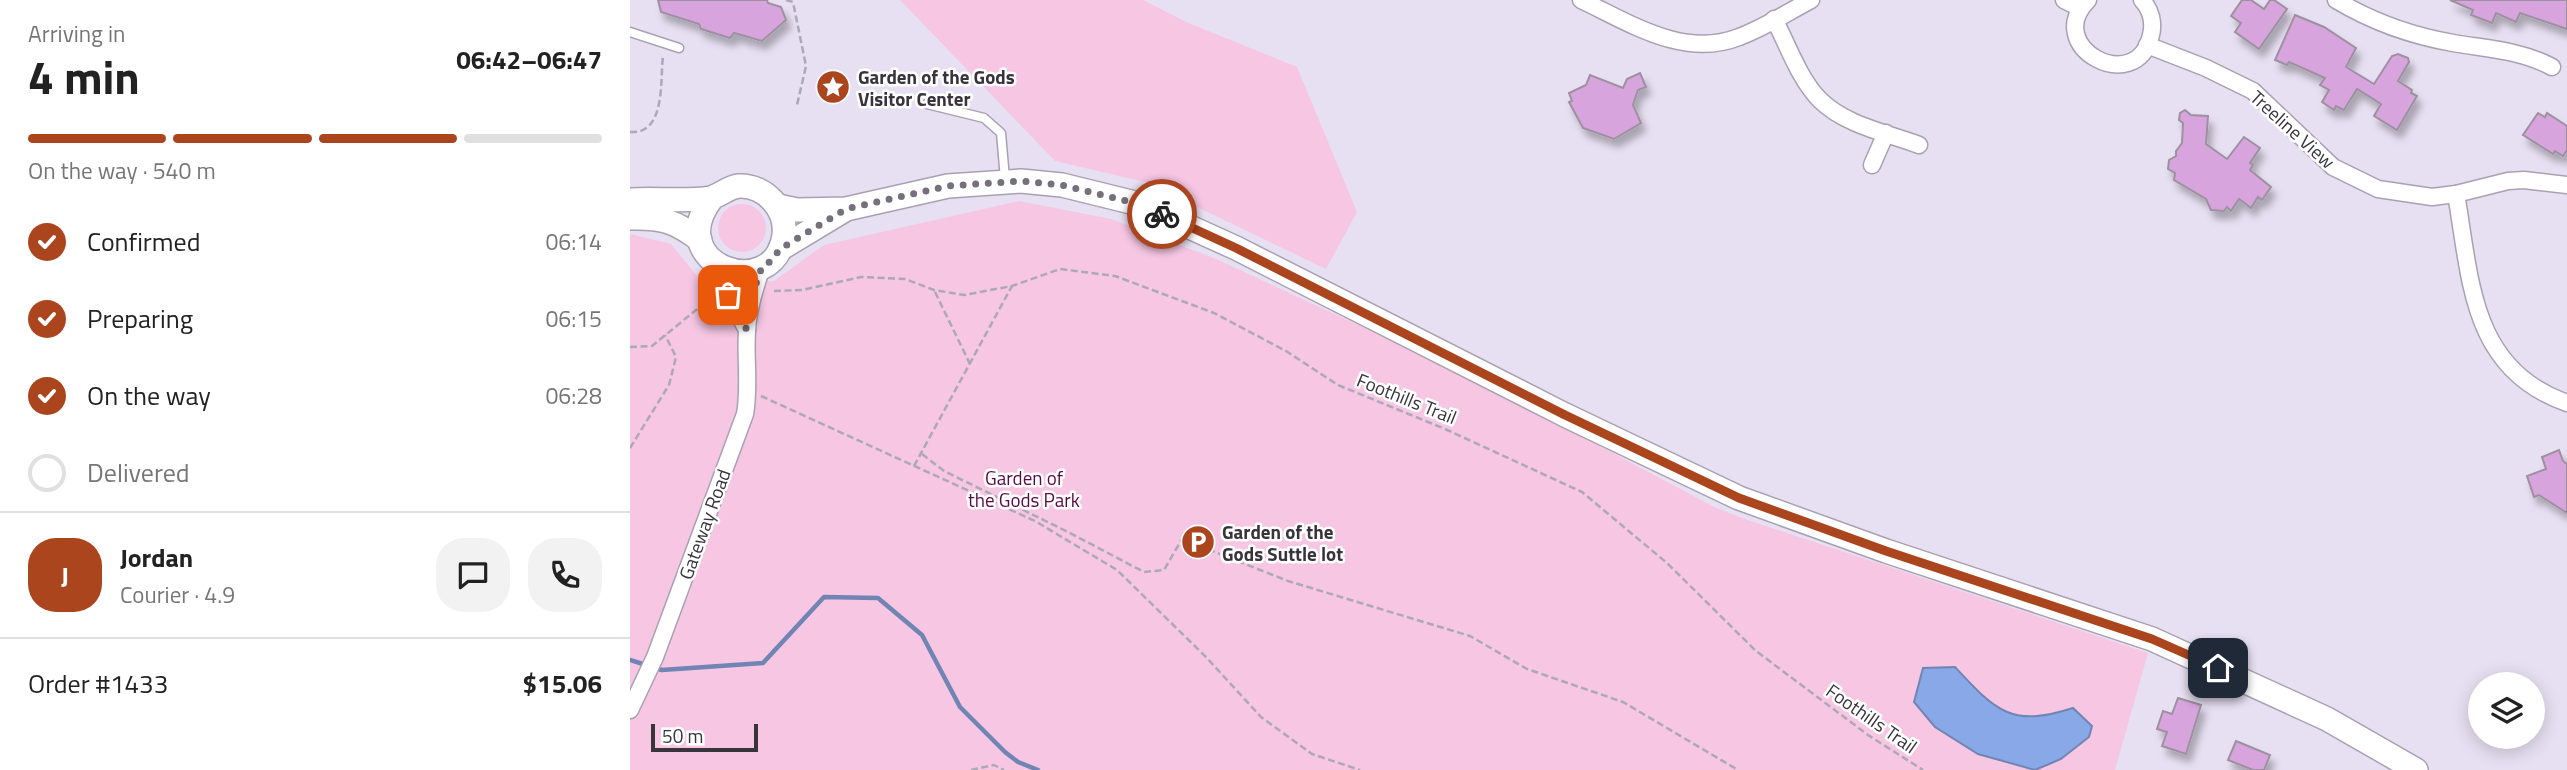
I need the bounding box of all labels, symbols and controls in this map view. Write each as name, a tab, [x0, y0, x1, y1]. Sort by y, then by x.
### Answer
text: Arriving in	[28, 16, 125, 51]
text: 06:42–06:47	[456, 40, 602, 79]
text: 4 min	[28, 42, 140, 112]
place label: Garden of the Gods Visitor Center	[858, 62, 1015, 113]
place icon: Garden of the Gods Visitor Center	[814, 68, 852, 106]
street label: Treeline View	[2244, 83, 2342, 175]
text: On the way · 540 m	[28, 153, 216, 188]
courier	[1127, 179, 1197, 249]
icon: bike	[1143, 195, 1181, 233]
text: Confirmed	[87, 222, 201, 261]
icon: check	[28, 223, 66, 261]
text: 06:14	[545, 224, 602, 259]
pin	[698, 265, 758, 325]
icon: bag	[709, 276, 747, 314]
text: Preparing	[87, 299, 193, 338]
icon: check	[28, 300, 66, 338]
text: 06:15	[545, 301, 602, 336]
street label: Foothills Trail	[1353, 365, 1461, 431]
text: On the way	[87, 376, 211, 415]
icon: check	[28, 377, 66, 415]
text: 06:28	[545, 378, 602, 413]
text: Delivered	[87, 453, 190, 492]
park label: Garden of the Gods Park	[968, 463, 1080, 514]
street label: Gateway Road	[671, 465, 737, 583]
place label: Garden of the Gods Suttle lot	[1222, 517, 1343, 568]
parking icon: Garden of the Gods Suttle lot	[1179, 523, 1217, 561]
text: Jordan	[120, 538, 193, 577]
button: chat	[436, 538, 510, 612]
button: phone	[528, 538, 602, 612]
text: J	[61, 556, 69, 595]
text: Courier · 4.9	[120, 577, 235, 612]
pin	[2188, 638, 2248, 698]
icon: home	[2199, 649, 2237, 687]
text: Order #1433	[28, 664, 168, 703]
text: $15.06	[523, 664, 602, 703]
map controls	[2468, 672, 2545, 749]
button: layers	[2468, 672, 2545, 749]
street label: Foothills Trail	[1820, 676, 1924, 760]
scale bar	[651, 721, 758, 753]
text: 50 m	[662, 721, 703, 750]

